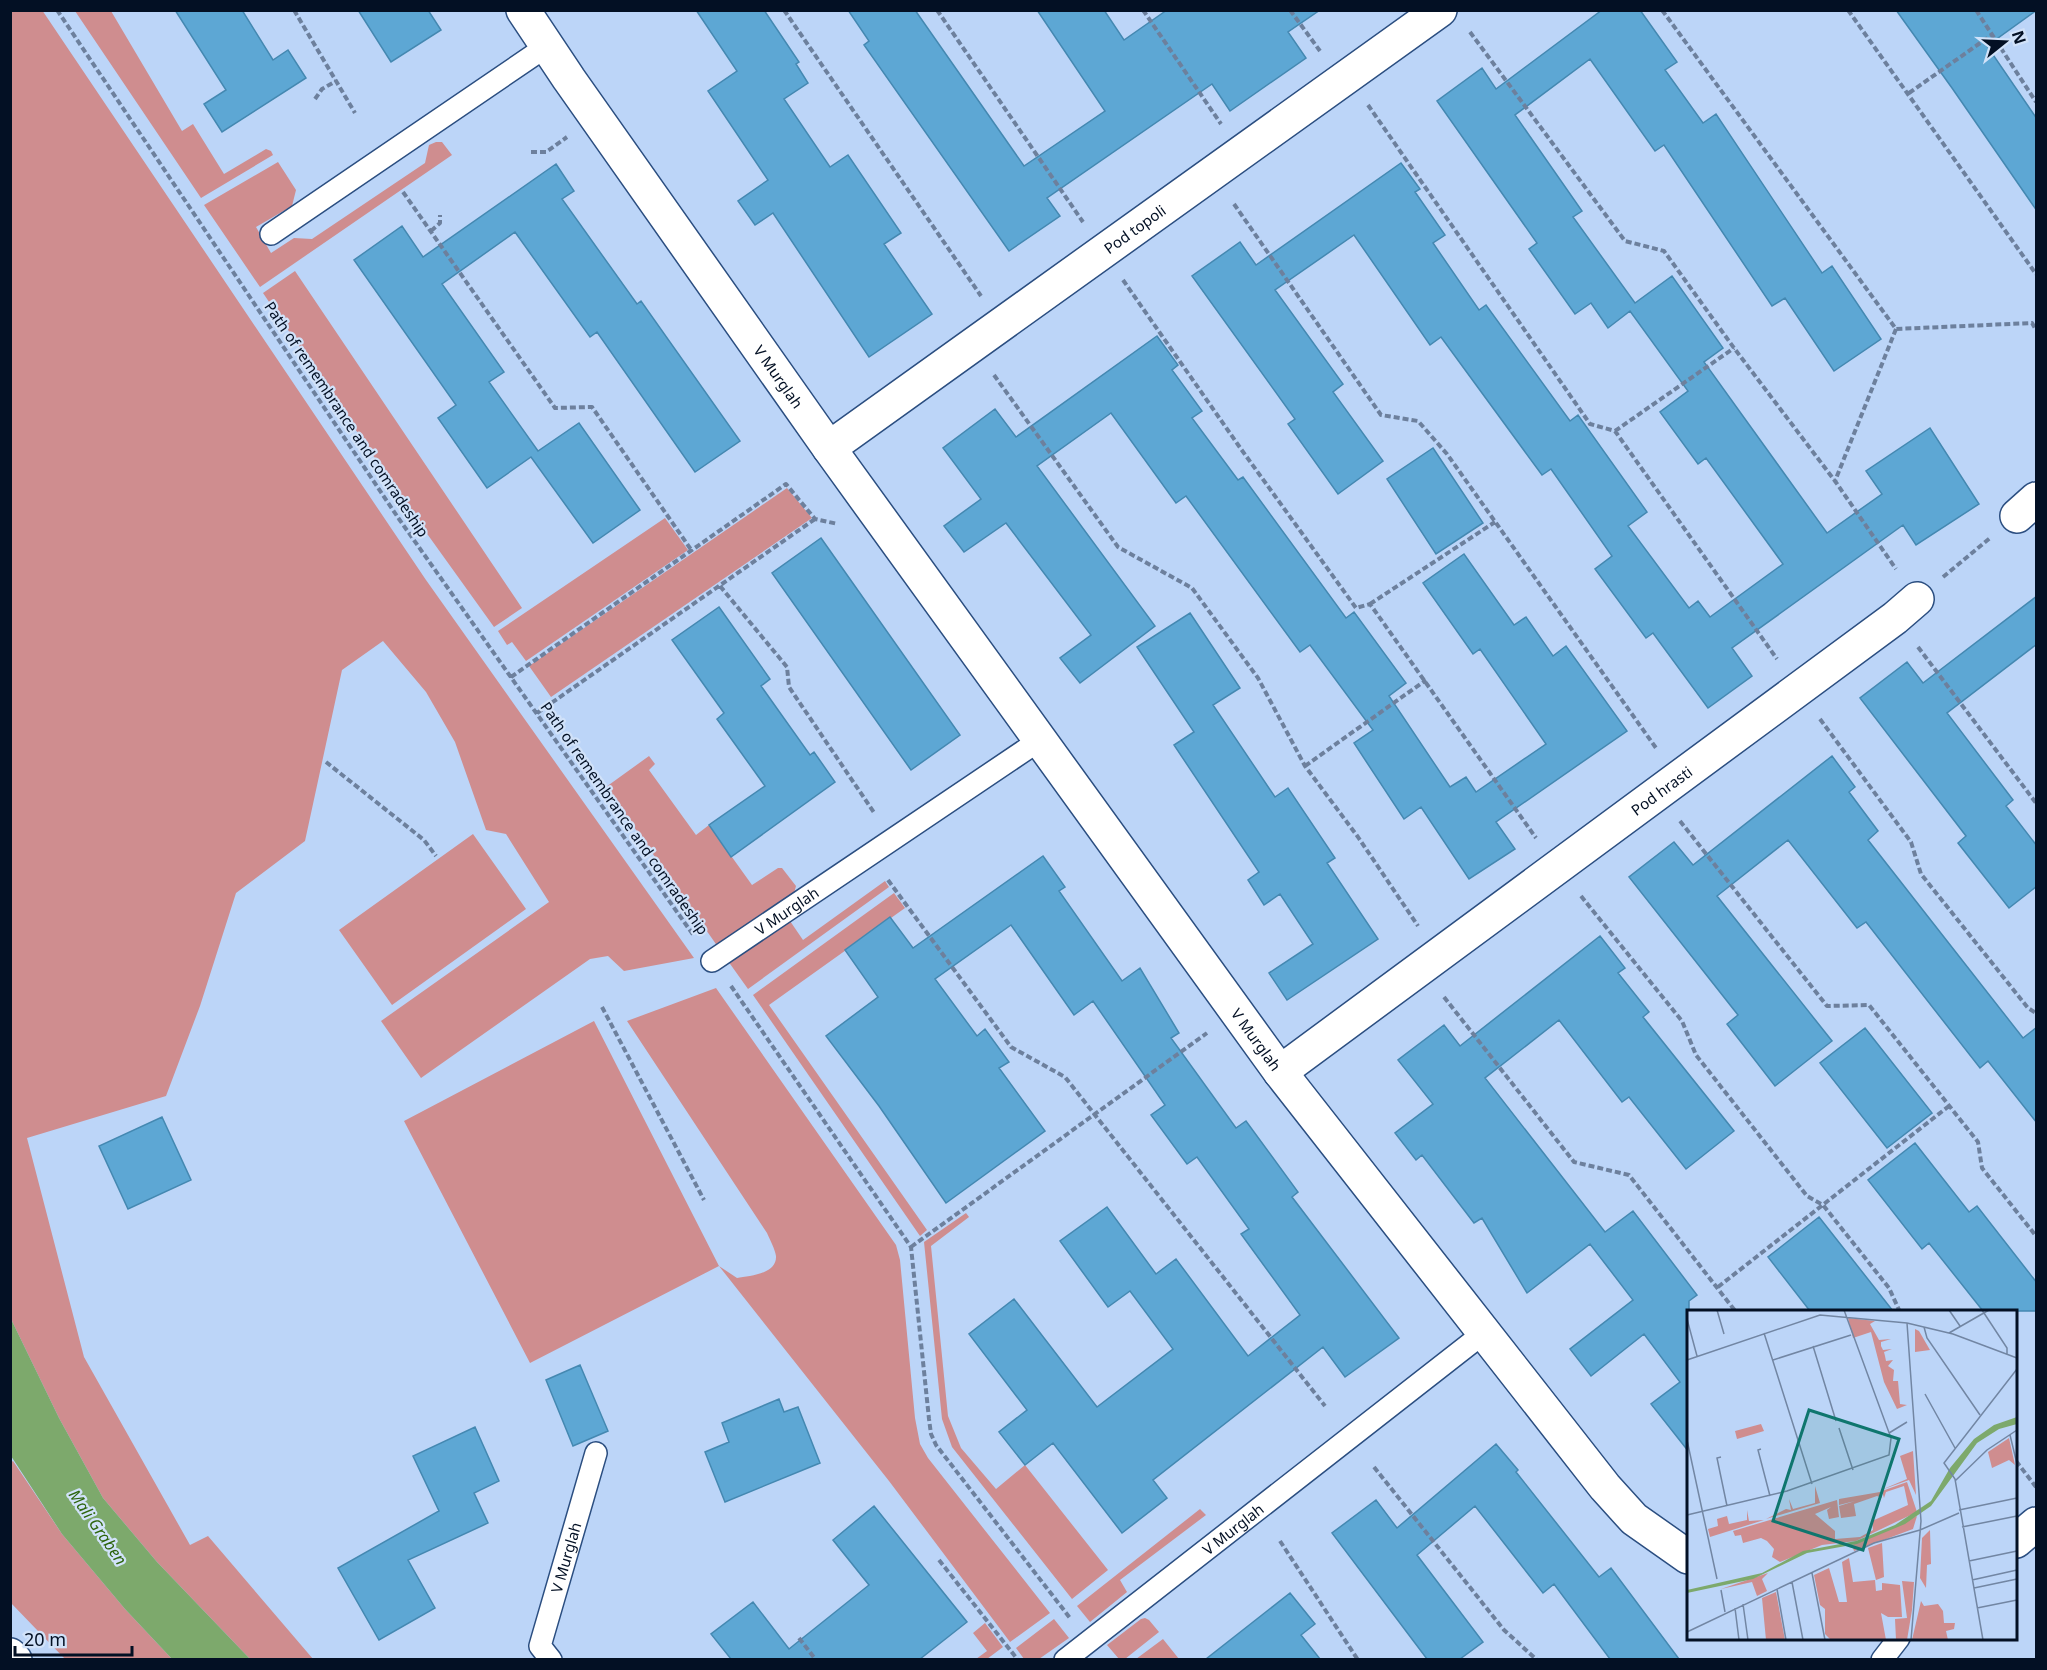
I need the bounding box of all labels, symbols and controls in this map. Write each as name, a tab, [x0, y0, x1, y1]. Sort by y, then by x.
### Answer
north arrow	[1975, 12, 2035, 72]
text: N	[2007, 28, 2032, 47]
street label: Pod topoli	[1100, 200, 1170, 258]
street label: Path of remembrance and comradeship	[260, 297, 434, 541]
street label: V Murglah	[750, 341, 808, 412]
street label: Path of remembrance and comradeship	[536, 698, 714, 938]
street label: Pod hrasti	[1627, 761, 1696, 820]
street label: V Murglah	[751, 882, 822, 939]
street label: V Murglah	[1227, 1004, 1286, 1075]
inset map	[1687, 1310, 2017, 1640]
water label: Mali Graben	[64, 1485, 132, 1569]
street label: V Murglah	[1198, 1499, 1268, 1559]
street label: V Murglah	[546, 1520, 585, 1595]
scale bar	[15, 1619, 132, 1657]
text: 20 m	[24, 1627, 66, 1651]

